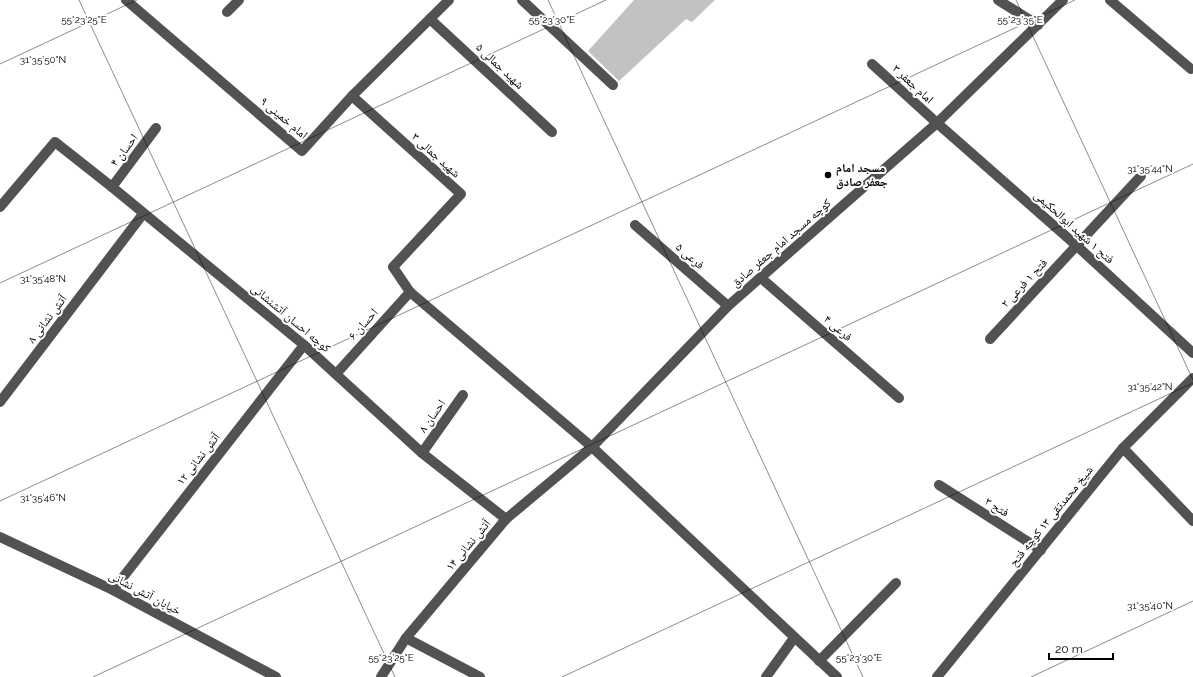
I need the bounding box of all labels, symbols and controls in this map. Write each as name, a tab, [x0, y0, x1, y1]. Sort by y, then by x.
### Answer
text: 55°23'25"E	[61, 14, 107, 25]
text: 55°23'30"E	[529, 14, 575, 25]
text: 55°23'35"E	[997, 14, 1043, 25]
street label: شهید جمالی ۵	[473, 40, 527, 92]
text: 31°35'50"N	[20, 54, 66, 65]
street label: امام جعفر ۳	[889, 62, 936, 107]
street label: امام خمینی ۹	[257, 94, 311, 143]
street label: شهید جمالی ۳	[409, 130, 463, 181]
street label: احسان ۴	[107, 131, 141, 169]
place label: مسجد امام جعفر صادق	[836, 161, 888, 190]
text: 31°35'44"N	[1127, 163, 1173, 174]
marker: مسجد امام جعفر صادق	[823, 170, 833, 180]
street label: فتح ۱ شهید ابوالحکیمی	[1031, 187, 1117, 267]
street label: کوچه مسجد امام جعفر صادق	[728, 196, 834, 291]
street label: فرعی ۵	[673, 240, 707, 272]
street label: فتح ۱ فرعی ۲	[998, 256, 1050, 310]
text: 31°35'48"N	[20, 273, 66, 284]
street label: کوچه احسان آتشنشانی	[248, 281, 334, 355]
street label: آتش نشانی ۸	[24, 291, 70, 346]
street label: احسان ۶	[345, 305, 381, 342]
street label: فرعی ۴	[821, 312, 855, 344]
text: 31°35'42"N	[1127, 381, 1173, 392]
street label: احسان ۸	[416, 397, 448, 435]
street label: آتش نشانی ۱۲	[173, 430, 223, 488]
street label: شیخ محمدتقی ۱۳ کوچه فتح	[1006, 463, 1096, 569]
text: 31°35'46"N	[20, 492, 66, 503]
street label: فتح ۳	[982, 494, 1012, 520]
street label: آتش نشانی ۱۴	[443, 516, 494, 573]
street label: خیابان آتش نشانی	[106, 568, 184, 618]
text: 31°35'40"N	[1127, 600, 1173, 611]
scale bar	[1049, 635, 1113, 661]
text: 20 m	[1055, 642, 1083, 656]
text: 55°23'25"E	[368, 652, 414, 663]
text: 55°23'30"E	[836, 652, 882, 663]

